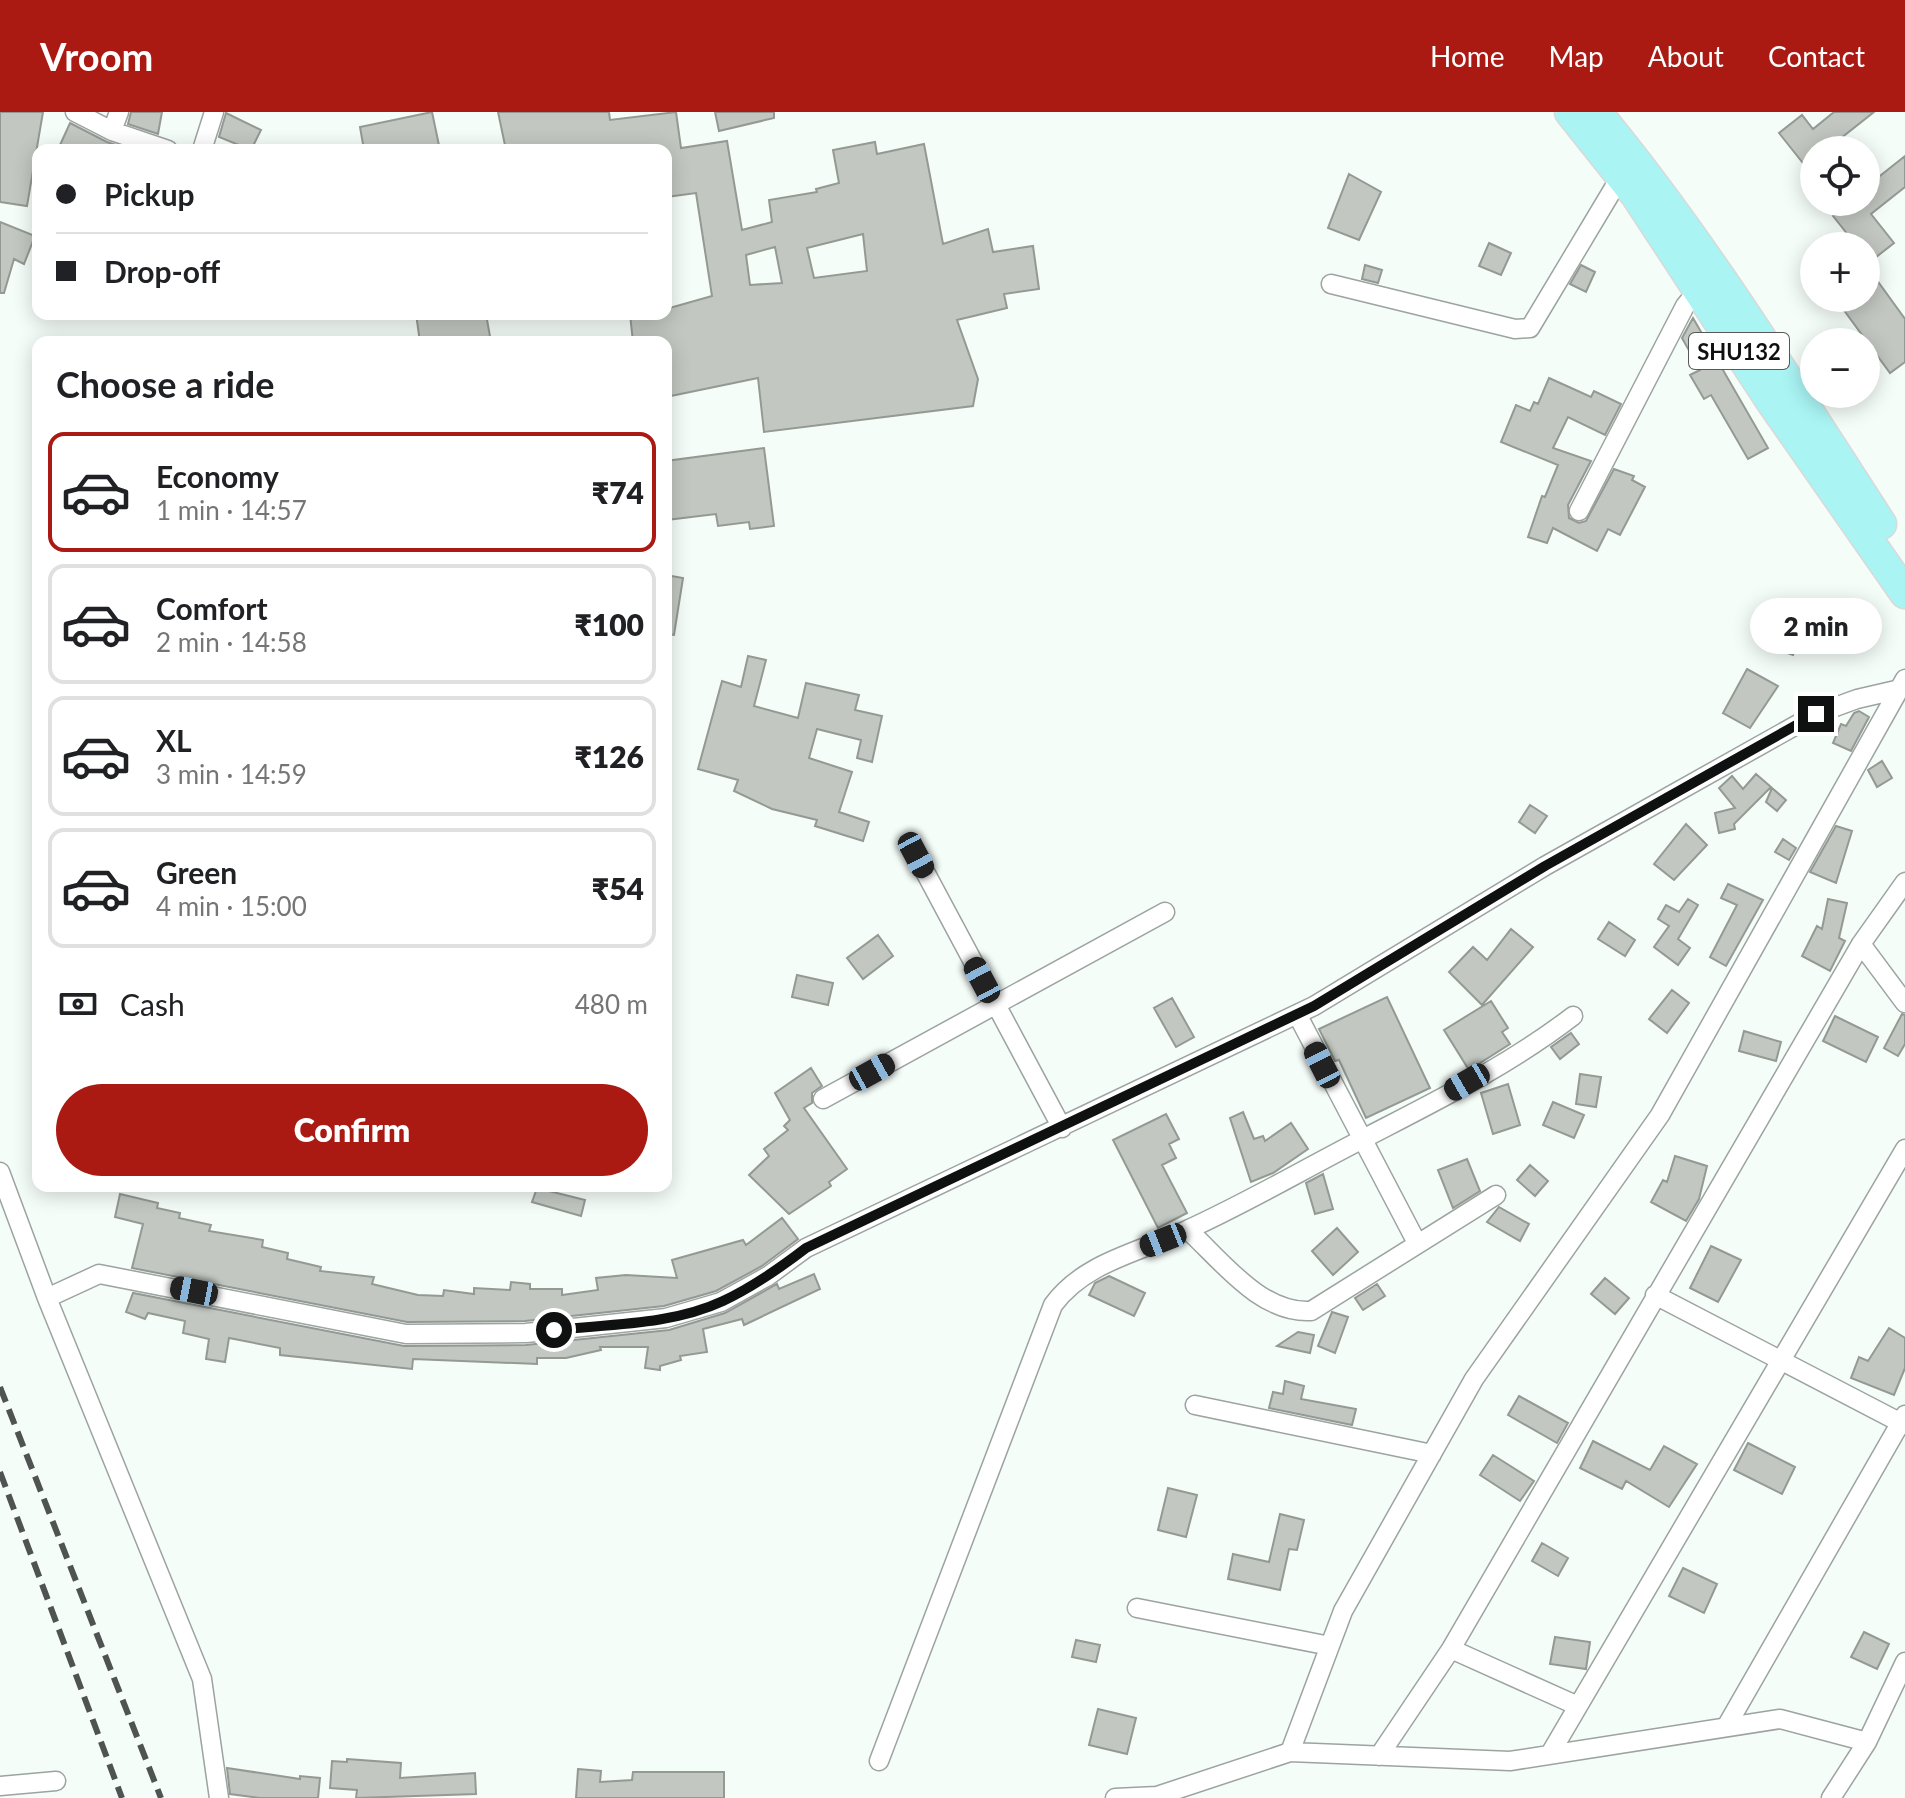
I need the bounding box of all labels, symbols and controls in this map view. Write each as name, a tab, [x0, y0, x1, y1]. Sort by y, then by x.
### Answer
text: Vroom	[40, 33, 153, 79]
text: Home	[1430, 39, 1505, 73]
text: Map	[1549, 39, 1604, 73]
text: About	[1648, 39, 1724, 73]
text: Contact	[1768, 39, 1865, 73]
map controls	[1800, 136, 1880, 408]
button: locate	[1800, 136, 1880, 216]
text: Pickup	[104, 176, 195, 212]
button: +	[1800, 232, 1880, 312]
text: Drop-off	[104, 253, 220, 289]
button: −	[1800, 328, 1880, 408]
road number: SHU132	[1689, 333, 1789, 369]
text: Choose a ride	[56, 362, 275, 406]
icon: car	[60, 456, 132, 528]
text: Economy	[156, 458, 279, 494]
text: ₹74	[592, 474, 644, 510]
text: 1 min · 14:57	[156, 494, 307, 526]
icon: car	[60, 588, 132, 660]
text: Comfort	[156, 590, 268, 626]
callout: 2 min	[1750, 598, 1882, 654]
text: ₹100	[574, 606, 644, 642]
text: 2 min	[1784, 610, 1848, 642]
text: 2 min · 14:58	[156, 626, 307, 658]
route end	[1798, 696, 1834, 732]
icon: car	[60, 720, 132, 792]
text: XL	[156, 722, 192, 758]
text: ₹126	[574, 738, 644, 774]
text: 3 min · 14:59	[156, 758, 307, 790]
car	[894, 828, 938, 882]
icon: car	[60, 852, 132, 924]
text: Green	[156, 854, 237, 890]
text: ₹54	[592, 870, 644, 906]
text: 4 min · 15:00	[156, 890, 307, 922]
car	[960, 953, 1004, 1007]
icon: cash	[56, 982, 100, 1026]
text: Cash	[120, 986, 185, 1022]
text: 480 m	[575, 988, 648, 1020]
car	[1300, 1038, 1344, 1092]
car	[845, 1050, 899, 1094]
car	[1440, 1060, 1494, 1104]
button: Confirm	[56, 1084, 648, 1176]
car	[1136, 1220, 1190, 1260]
car	[168, 1275, 220, 1307]
route start	[536, 1312, 572, 1348]

